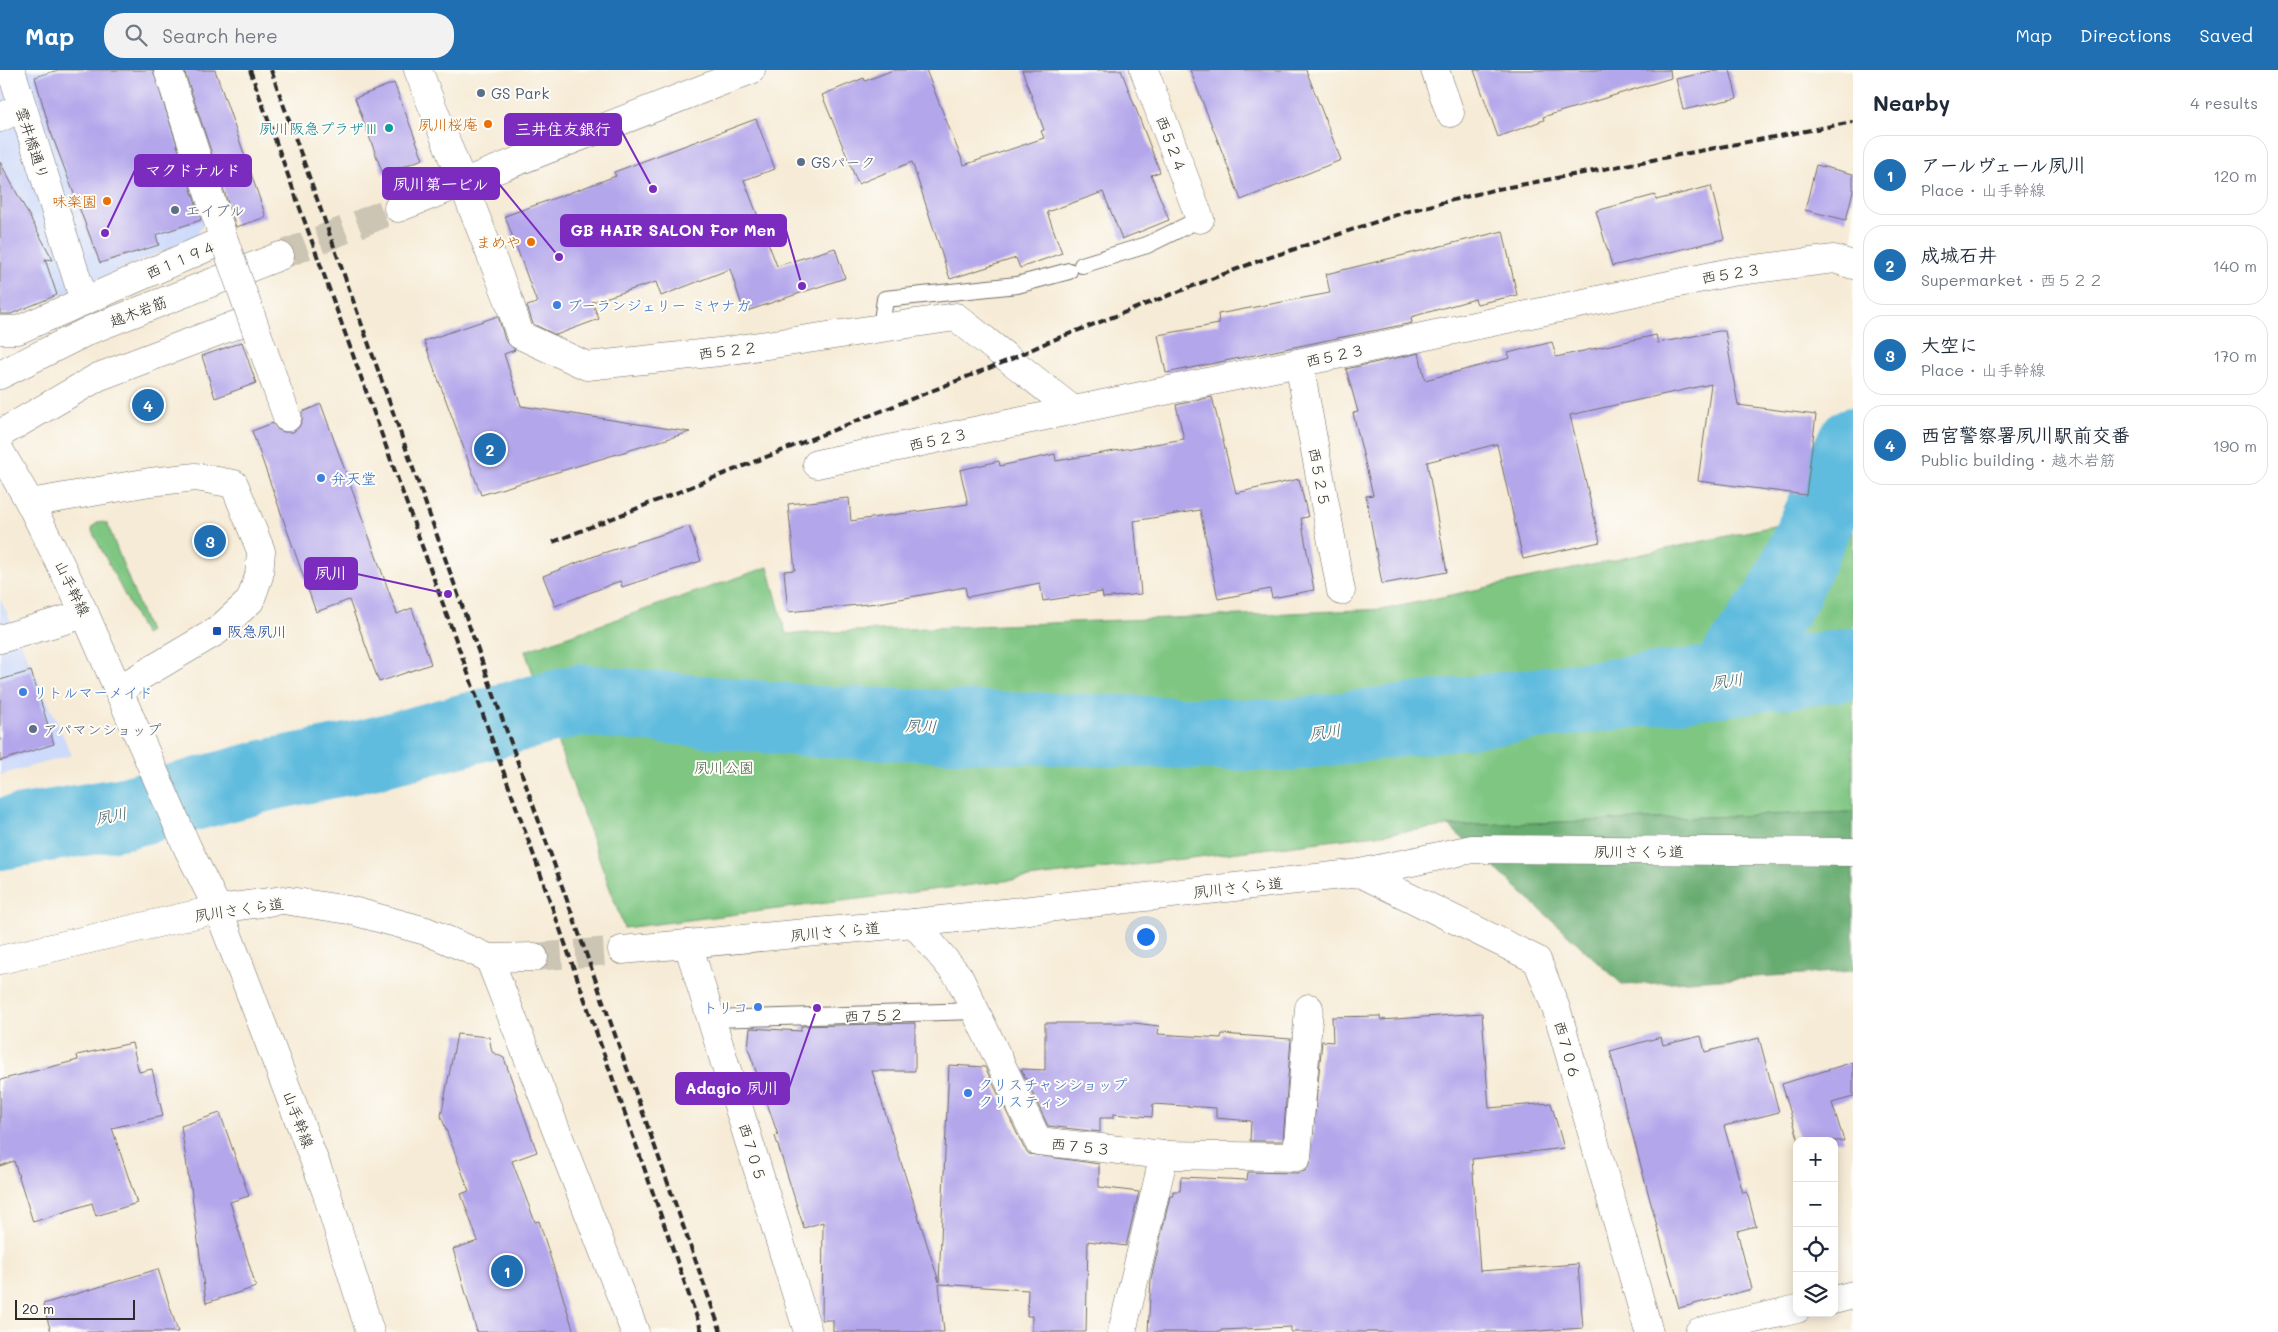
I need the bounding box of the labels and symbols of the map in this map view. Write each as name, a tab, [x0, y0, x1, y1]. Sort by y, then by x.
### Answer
place label: GS Park	[491, 83, 549, 103]
marker: GS Park	[475, 87, 487, 99]
street label: 雲井橋通り	[12, 104, 54, 182]
street label: 西５２４	[1152, 112, 1192, 176]
place label: 夙川桜庵	[418, 114, 478, 134]
callout: 三井住友銀行	[505, 114, 621, 145]
place label: 夙川阪急プラザⅢ	[259, 118, 379, 138]
marker: 夙川桜庵	[482, 118, 494, 130]
text: 三井住友銀行	[515, 118, 611, 139]
marker: 夙川阪急プラザⅢ	[383, 122, 395, 134]
place label: GSパーク	[811, 152, 876, 172]
callout: マクドナルド	[135, 155, 251, 186]
marker: GSパーク	[795, 156, 807, 168]
text: マクドナルド	[145, 159, 241, 180]
callout: 夙川第一ビル	[383, 168, 499, 199]
text: 夙川第一ビル	[393, 173, 489, 194]
place label: 味楽園	[52, 191, 97, 211]
marker: 味楽園	[101, 195, 113, 207]
place label: エイブル	[185, 200, 244, 220]
marker: エイブル	[169, 204, 181, 216]
callout: GB HAIR SALON For Men	[561, 215, 786, 246]
text: GB HAIR SALON For Men	[571, 219, 775, 240]
place label: まめや	[476, 232, 521, 252]
street label: 西１１９４	[143, 235, 219, 283]
marker: まめや	[525, 236, 537, 248]
street label: 西５２３	[1700, 258, 1762, 288]
street label: 越木岩筋	[106, 291, 170, 331]
place label: ブーランジェリー ミヤナガ	[567, 295, 751, 315]
marker: ブーランジェリー ミヤナガ	[551, 299, 563, 311]
street label: 西５２２	[697, 336, 759, 364]
street label: 西５２３	[1304, 339, 1366, 371]
pin: 4	[132, 386, 164, 424]
street label: 西５２３	[907, 423, 969, 455]
pin: 2	[474, 430, 506, 468]
street label: 西５２５	[1304, 446, 1336, 508]
place label: 弁天堂	[331, 468, 376, 488]
marker: 弁天堂	[315, 472, 327, 484]
pin: 3	[194, 522, 226, 560]
street label: 山手幹線	[51, 557, 95, 619]
callout: 夙川	[305, 558, 357, 589]
text: 夙川	[315, 562, 347, 583]
place label: 阪急夙川	[227, 621, 287, 641]
marker: 阪急夙川	[211, 625, 223, 637]
water label: 夙川	[1710, 668, 1744, 692]
place label: リトルマーメイド	[33, 682, 153, 702]
marker: リトルマーメイド	[17, 686, 29, 698]
water label: 夙川	[905, 714, 937, 736]
place label: アパマンショップ	[43, 719, 162, 739]
water label: 夙川	[1308, 719, 1342, 743]
marker: アパマンショップ	[27, 723, 39, 735]
park label: 夙川公園	[694, 757, 754, 777]
water label: 夙川	[93, 802, 129, 828]
street label: 夙川さくら道	[1594, 841, 1684, 861]
street label: 夙川さくら道	[1192, 872, 1284, 902]
street label: 夙川さくら道	[193, 893, 285, 925]
street label: 夙川さくら道	[789, 917, 881, 945]
your location	[1133, 924, 1159, 950]
place label: トリコ	[703, 997, 748, 1017]
marker: トリコ	[752, 1001, 764, 1013]
street label: 西７５２	[844, 1004, 904, 1026]
street label: 西７０６	[1550, 1018, 1586, 1082]
callout: Adagio 夙川	[676, 1073, 789, 1104]
place label: クリスチャンショップ クリスティン	[978, 1074, 1127, 1111]
text: Adagio 夙川	[685, 1077, 779, 1098]
street label: 山手幹線	[279, 1087, 319, 1151]
marker: クリスチャンショップ クリスティン	[962, 1087, 974, 1099]
street label: 西７０５	[735, 1120, 771, 1184]
street label: 西７５３	[1050, 1133, 1112, 1159]
pin: 1	[491, 1252, 523, 1290]
scale bar	[15, 1297, 135, 1320]

